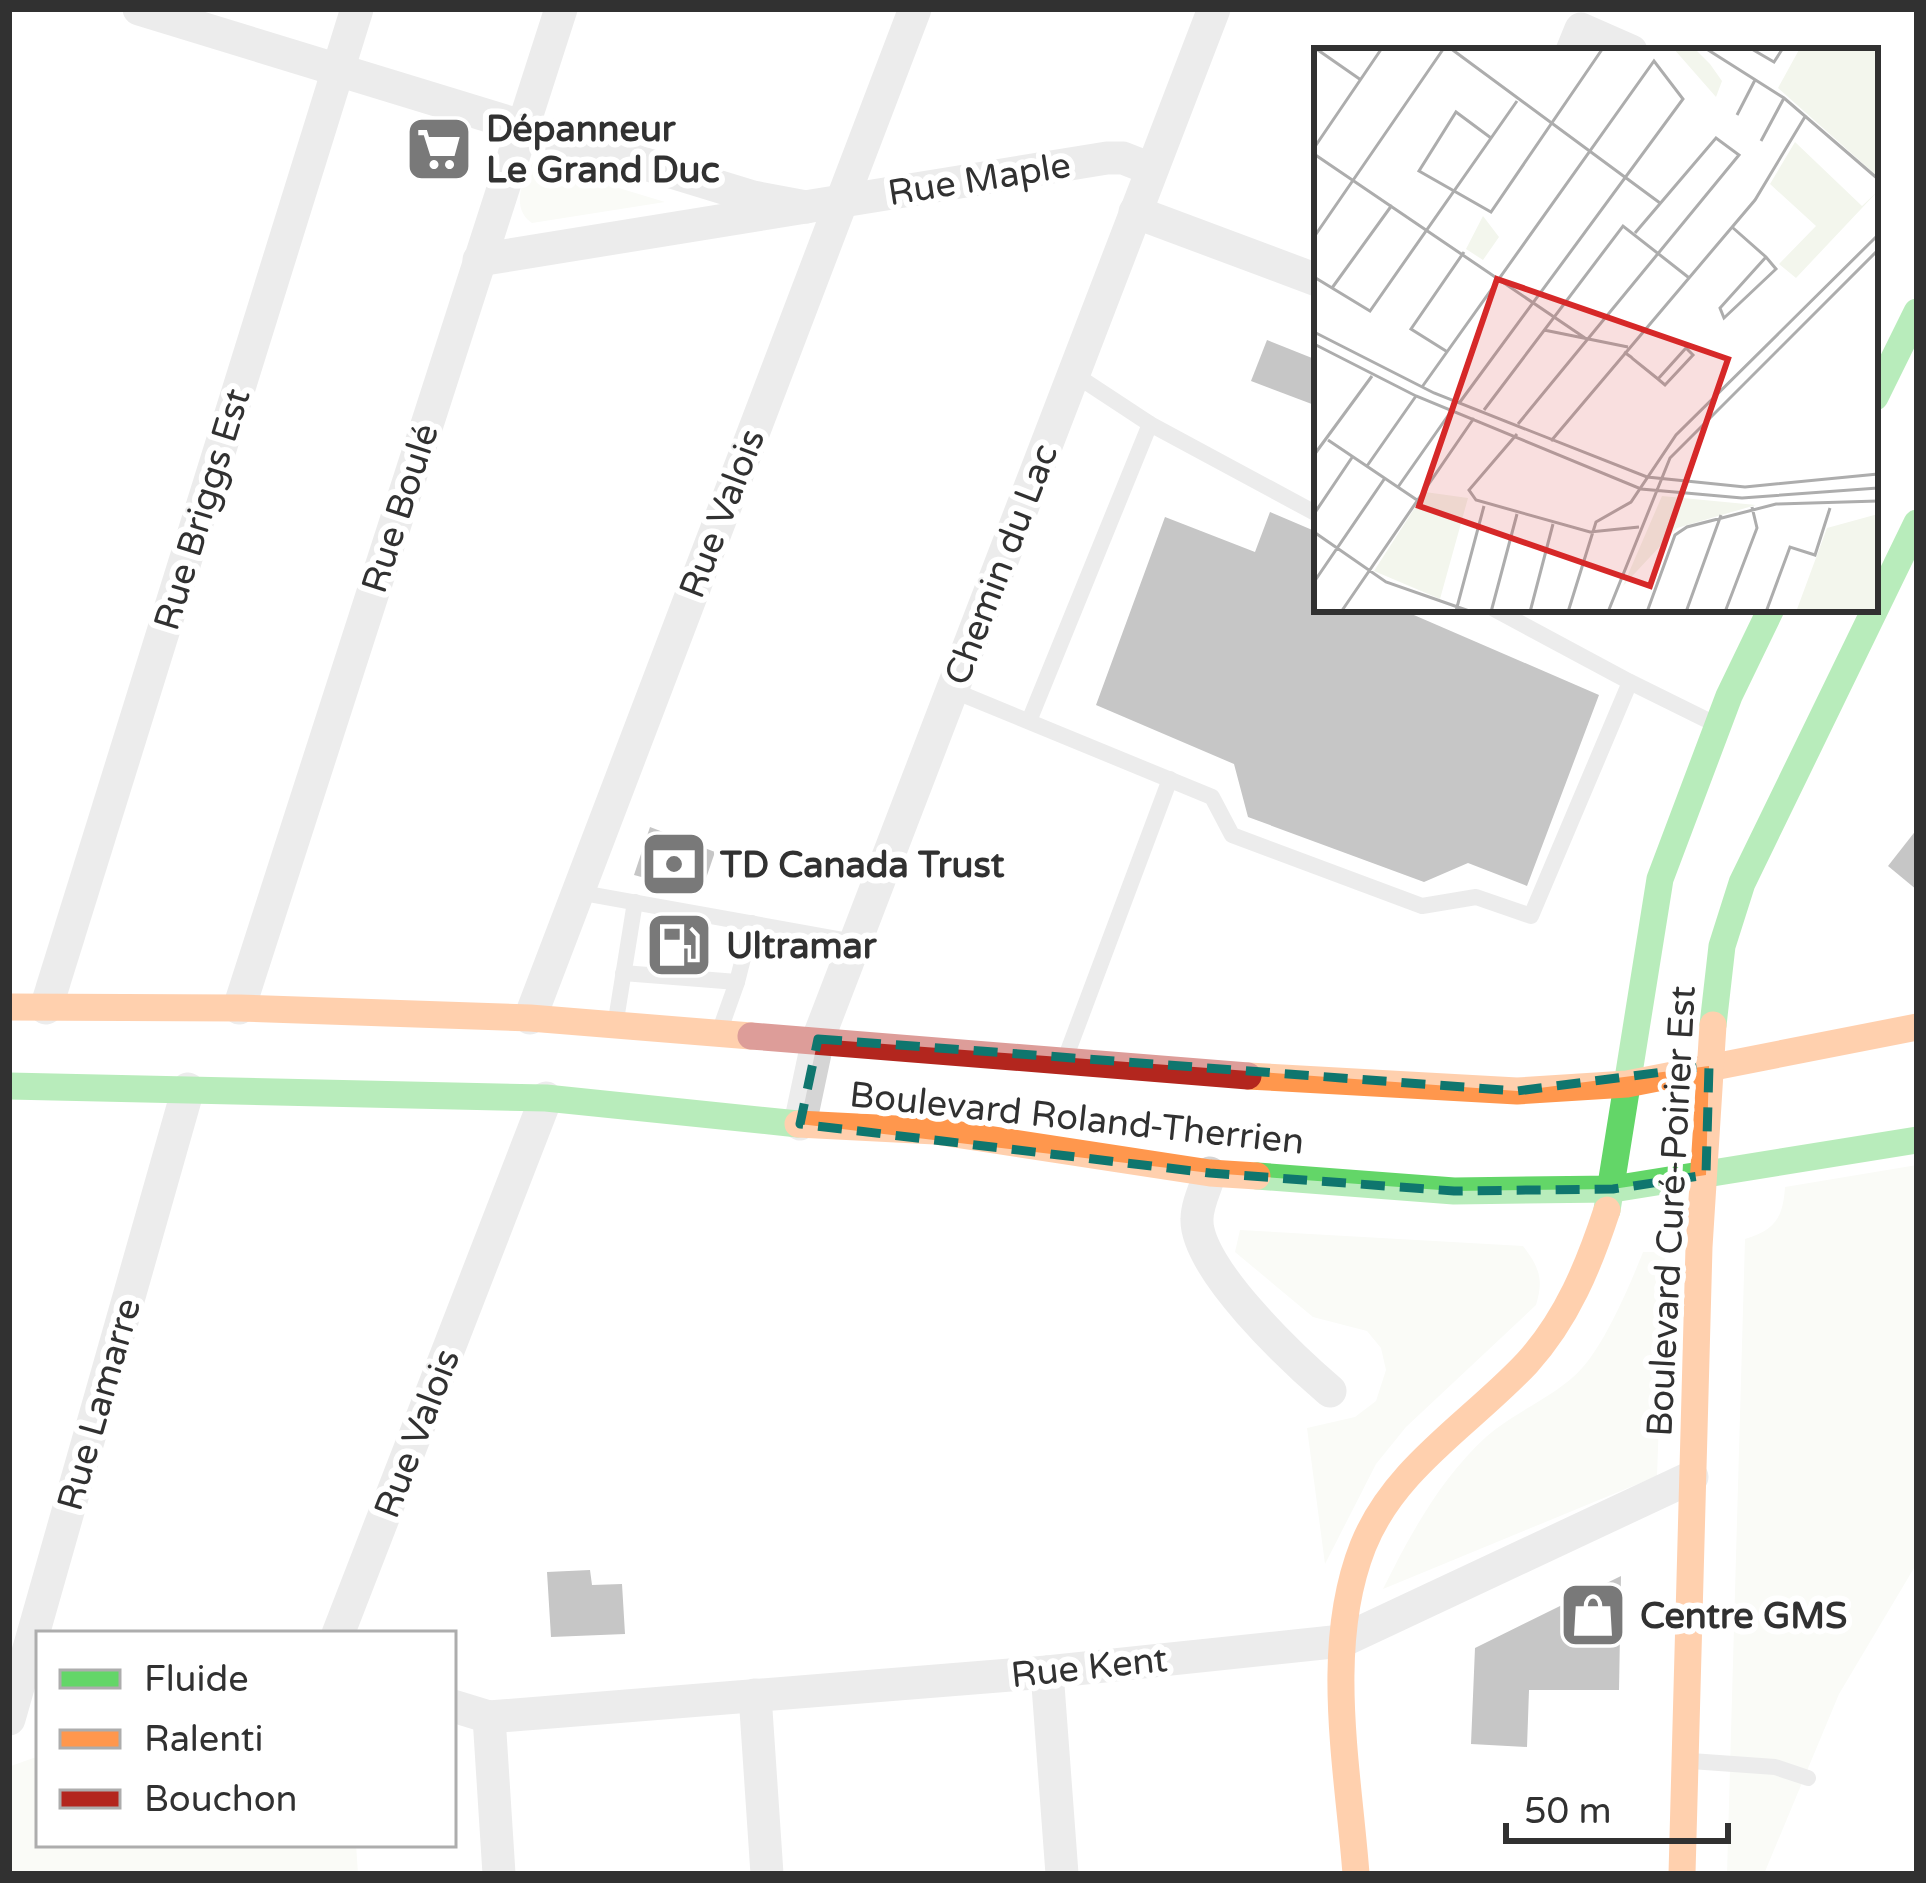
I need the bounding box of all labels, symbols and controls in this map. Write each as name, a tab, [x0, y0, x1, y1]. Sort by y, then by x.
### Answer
inset map	[1314, 48, 1878, 612]
place label: Dépanneur Le Grand Duc	[486, 108, 720, 192]
supermarket icon: Dépanneur Le Grand Duc	[404, 114, 474, 184]
street label: Rue Maple	[885, 144, 1074, 215]
street label: Rue Briggs Est	[145, 383, 260, 635]
street label: Rue Boulé	[353, 418, 448, 598]
street label: Rue Valois	[671, 423, 774, 604]
street label: Chemin du Lac	[936, 438, 1067, 691]
bank icon: TD Canada Trust	[639, 829, 709, 899]
place label: TD Canada Trust	[719, 844, 1005, 887]
fuel station icon: Ultramar	[644, 910, 714, 980]
place label: Ultramar	[726, 925, 878, 968]
street label: Boulevard Curé-Poirier Est	[1638, 985, 1705, 1438]
street label: Boulevard Roland-Therrien	[848, 1073, 1306, 1164]
street label: Rue Lamarre	[49, 1293, 150, 1516]
street label: Rue Valois	[366, 1343, 469, 1524]
shop icon: Centre GMS	[1558, 1580, 1628, 1650]
place label: Centre GMS	[1640, 1595, 1847, 1638]
legend	[36, 1631, 456, 1847]
street label: Rue Kent	[1009, 1638, 1169, 1697]
text: Fluide	[144, 1658, 249, 1701]
text: Ralenti	[144, 1718, 263, 1761]
scale bar	[1506, 1769, 1728, 1843]
text: Bouchon	[144, 1778, 298, 1821]
text: 50 m	[1524, 1790, 1612, 1833]

